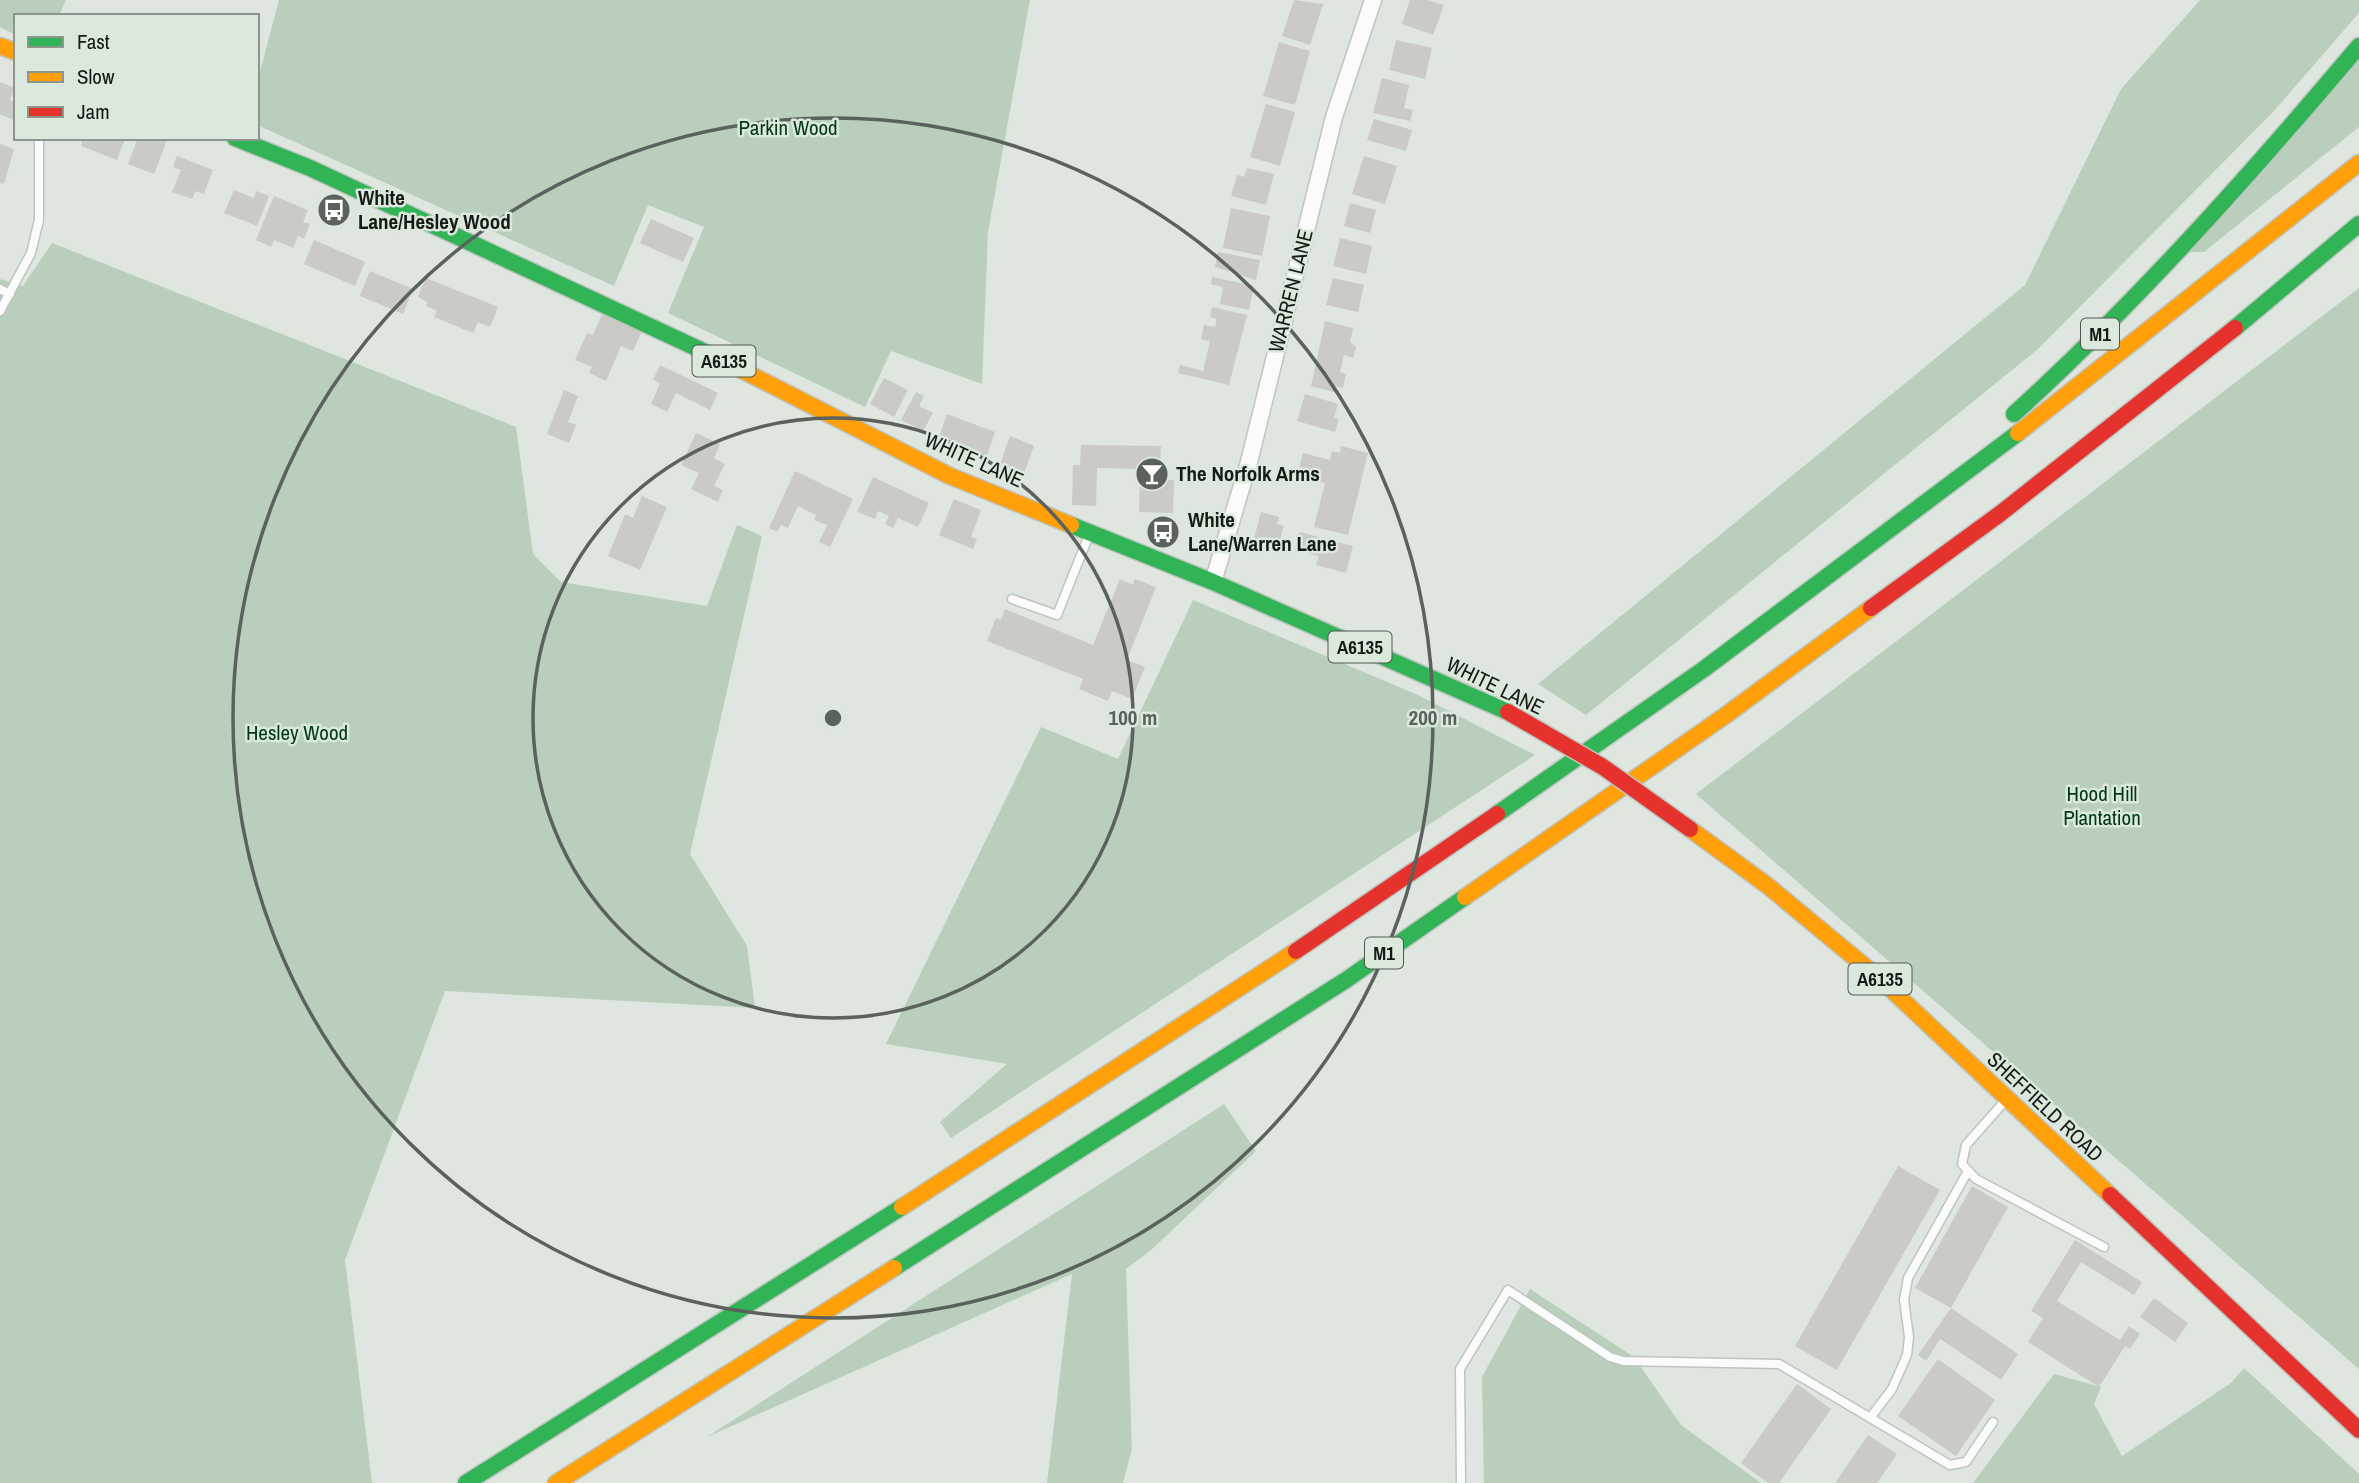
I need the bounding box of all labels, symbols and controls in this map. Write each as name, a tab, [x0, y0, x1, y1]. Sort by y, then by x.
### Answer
legend	[14, 14, 259, 140]
text: Fast	[77, 27, 110, 56]
text: Slow	[77, 62, 115, 91]
text: Jam	[77, 97, 110, 126]
park label: Parkin Wood	[738, 113, 838, 142]
place label: White Lane/Hesley Wood	[358, 183, 511, 236]
bus stop icon: White Lane/Hesley Wood	[315, 191, 353, 229]
street label: WARREN LANE	[1261, 226, 1320, 355]
road number: M1	[2081, 318, 2119, 350]
road number: A6135	[692, 346, 756, 376]
street label: WHITE LANE	[920, 425, 1028, 494]
bar icon: The Norfolk Arms	[1133, 455, 1171, 493]
place label: The Norfolk Arms	[1176, 459, 1320, 488]
place label: White Lane/Warren Lane	[1188, 505, 1337, 558]
bus stop icon: White Lane/Warren Lane	[1144, 513, 1182, 551]
road number: A6135	[1328, 632, 1392, 662]
street label: WHITE LANE	[1442, 649, 1549, 722]
text: 100 m	[1109, 703, 1157, 732]
text: 200 m	[1409, 703, 1457, 732]
centre of rings	[821, 706, 845, 730]
park label: Hesley Wood	[246, 718, 348, 747]
park label: Hood Hill Plantation	[2063, 779, 2141, 832]
road number: M1	[1365, 937, 1403, 968]
road number: A6135	[1848, 964, 1912, 995]
street label: SHEFFIELD ROAD	[1981, 1045, 2110, 1168]

